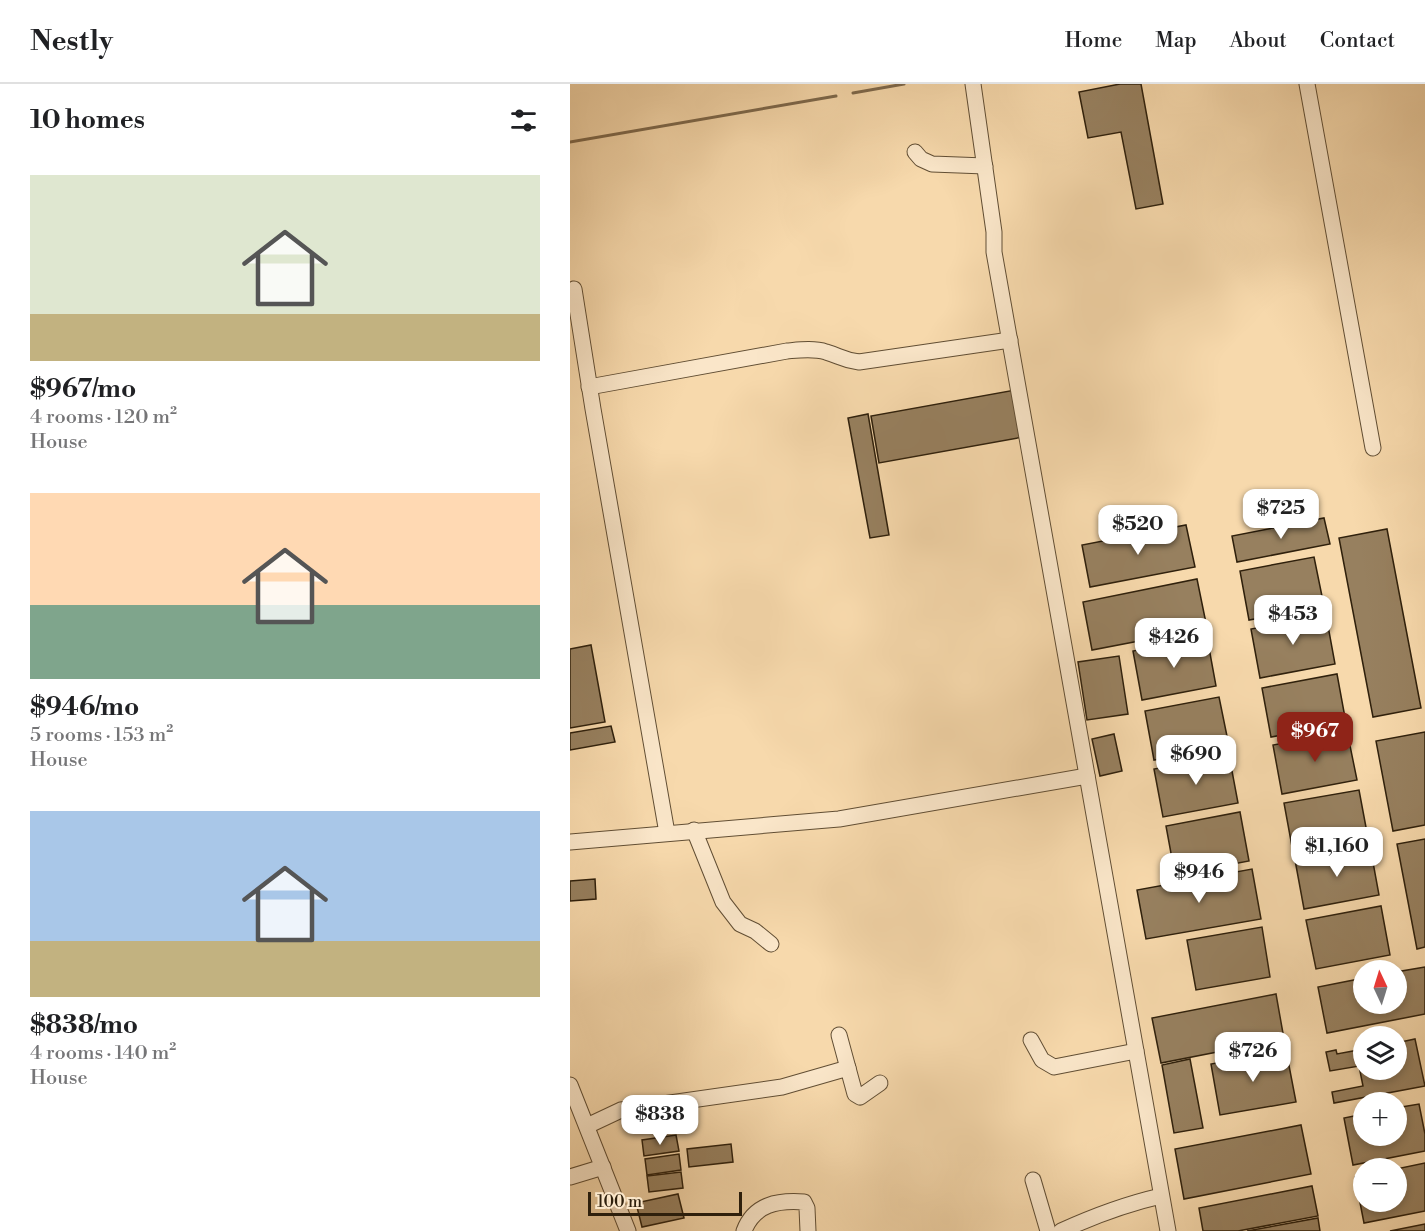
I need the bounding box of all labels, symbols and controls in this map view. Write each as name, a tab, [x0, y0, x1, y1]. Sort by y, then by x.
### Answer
text: Nestly	[30, 24, 113, 59]
text: Home	[1065, 28, 1122, 54]
text: Map	[1155, 28, 1197, 54]
text: About	[1230, 28, 1287, 54]
text: Contact	[1320, 28, 1395, 54]
text: 10 homes	[30, 104, 145, 136]
icon: filters	[507, 104, 540, 137]
icon: home	[231, 214, 339, 322]
text: $967/mo	[30, 373, 136, 405]
text: 4 rooms · 120 m²	[30, 405, 177, 430]
text: House	[30, 430, 88, 455]
pin: $725	[1245, 489, 1317, 540]
text: $725	[1257, 496, 1305, 521]
pin: $520	[1102, 505, 1174, 556]
text: $520	[1112, 512, 1164, 537]
icon: home	[231, 532, 339, 640]
pin: $453	[1257, 595, 1329, 646]
text: $453	[1268, 602, 1318, 627]
pin: $426	[1138, 618, 1210, 669]
text: $426	[1149, 625, 1199, 650]
text: $946/mo	[30, 691, 139, 723]
pin: $967	[1279, 712, 1351, 763]
text: $967	[1291, 719, 1339, 744]
text: 5 rooms · 153 m²	[30, 723, 173, 748]
pin: $690	[1160, 735, 1232, 786]
text: $690	[1170, 742, 1222, 767]
text: House	[30, 748, 88, 773]
pin: $1,160	[1288, 827, 1386, 878]
text: $1,160	[1305, 834, 1369, 859]
icon: home	[231, 850, 339, 958]
pin: $946	[1163, 853, 1235, 904]
text: $946	[1174, 860, 1224, 885]
north arrow	[1353, 960, 1407, 1014]
map controls	[1353, 960, 1407, 1212]
text: $838/mo	[30, 1009, 138, 1041]
button: layers	[1353, 1026, 1407, 1080]
pin: $726	[1217, 1032, 1289, 1083]
text: $726	[1229, 1039, 1277, 1064]
text: 4 rooms · 140 m²	[30, 1041, 176, 1066]
text: House	[30, 1066, 88, 1091]
button: +	[1353, 1092, 1407, 1146]
pin: $838	[624, 1095, 696, 1146]
text: $838	[635, 1102, 685, 1127]
button: −	[1353, 1158, 1407, 1212]
scale bar	[588, 1189, 742, 1216]
text: 100 m	[597, 1192, 642, 1212]

